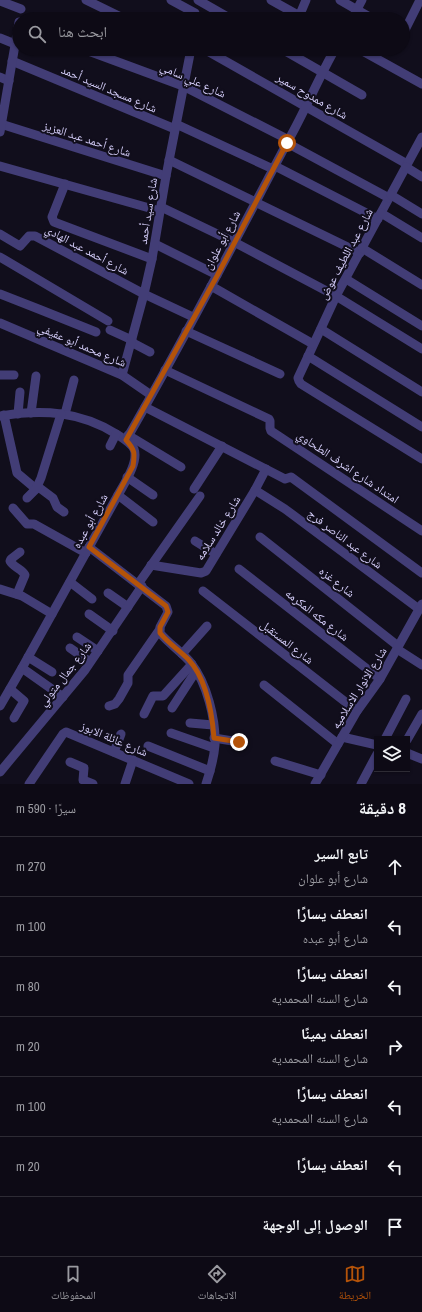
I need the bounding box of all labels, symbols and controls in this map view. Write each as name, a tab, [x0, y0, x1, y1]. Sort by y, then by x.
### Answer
search box	[12, 12, 410, 56]
text: ابحث هنا	[58, 21, 107, 42]
icon: search	[26, 23, 48, 45]
street label: شارع علي سامي	[157, 58, 228, 103]
street label: شارع مسجد السيد أحمد	[59, 62, 159, 116]
street label: شارع ممدوح سمير	[273, 69, 351, 123]
street label: شارع أحمد عبد العزيز	[40, 117, 133, 161]
route start	[278, 134, 296, 152]
street label: شارع سيد أحمد	[135, 176, 161, 246]
street label: شارع عبد اللطيف عوض	[315, 206, 377, 302]
street label: شارع أبو علوان	[200, 208, 244, 272]
street label: شارع أحمد عبد الهادي	[41, 221, 132, 281]
street label: شارع محمد أبو عفيفي	[34, 319, 129, 373]
street label: امتداد شارع اشرف الطحاوي	[293, 427, 402, 509]
street label: شارع أبو عبده	[68, 491, 112, 551]
street label: شارع خالد سلامه	[192, 493, 244, 563]
street label: شارع عبد الناصر فرج	[304, 506, 386, 573]
street label: شارع غزه	[316, 563, 358, 601]
street label: شارع مكه المكرمه	[282, 585, 352, 645]
street label: شارع المستقبل	[257, 616, 317, 668]
street label: شارع جمال متولي	[35, 639, 97, 711]
street label: شارع الانوار الاسلاميه	[328, 644, 391, 732]
street label: شارع عائلة الابوز	[77, 717, 150, 760]
route end	[230, 733, 248, 751]
map controls	[374, 736, 410, 772]
button: layers	[374, 736, 410, 772]
text: 8 دقيقة	[359, 796, 406, 819]
text: سيرًا · 590 m	[16, 800, 76, 817]
text: تابع السير	[315, 843, 368, 864]
icon: ahead	[384, 856, 406, 878]
text: 270 m	[16, 858, 46, 875]
text: شارع أبو علوان	[298, 870, 368, 887]
text: انعطف يسارًا	[297, 903, 368, 924]
icon: left	[384, 916, 406, 938]
text: 100 m	[16, 918, 46, 935]
text: شارع أبو عبده	[303, 930, 368, 947]
text: انعطف يسارًا	[297, 963, 368, 984]
icon: left	[384, 976, 406, 998]
text: 80 m	[16, 978, 40, 995]
text: شارع السنه المحمديه	[271, 990, 368, 1007]
text: انعطف يمينًا	[301, 1023, 368, 1044]
icon: right	[384, 1036, 406, 1058]
text: 20 m	[16, 1038, 40, 1055]
text: شارع السنه المحمديه	[271, 1050, 368, 1067]
text: انعطف يسارًا	[297, 1083, 368, 1104]
icon: left	[384, 1096, 406, 1118]
text: 100 m	[16, 1098, 46, 1115]
text: شارع السنه المحمديه	[271, 1110, 368, 1127]
text: انعطف يسارًا	[297, 1154, 368, 1175]
icon: left	[384, 1156, 406, 1178]
text: 20 m	[16, 1158, 40, 1175]
text: الوصول إلى الوجهة	[263, 1214, 368, 1235]
icon: arrive	[384, 1216, 406, 1238]
tab: المحفوظات	[51, 1263, 96, 1306]
tab: الاتجاهات	[198, 1263, 237, 1306]
tab: الخريطة	[339, 1263, 371, 1306]

